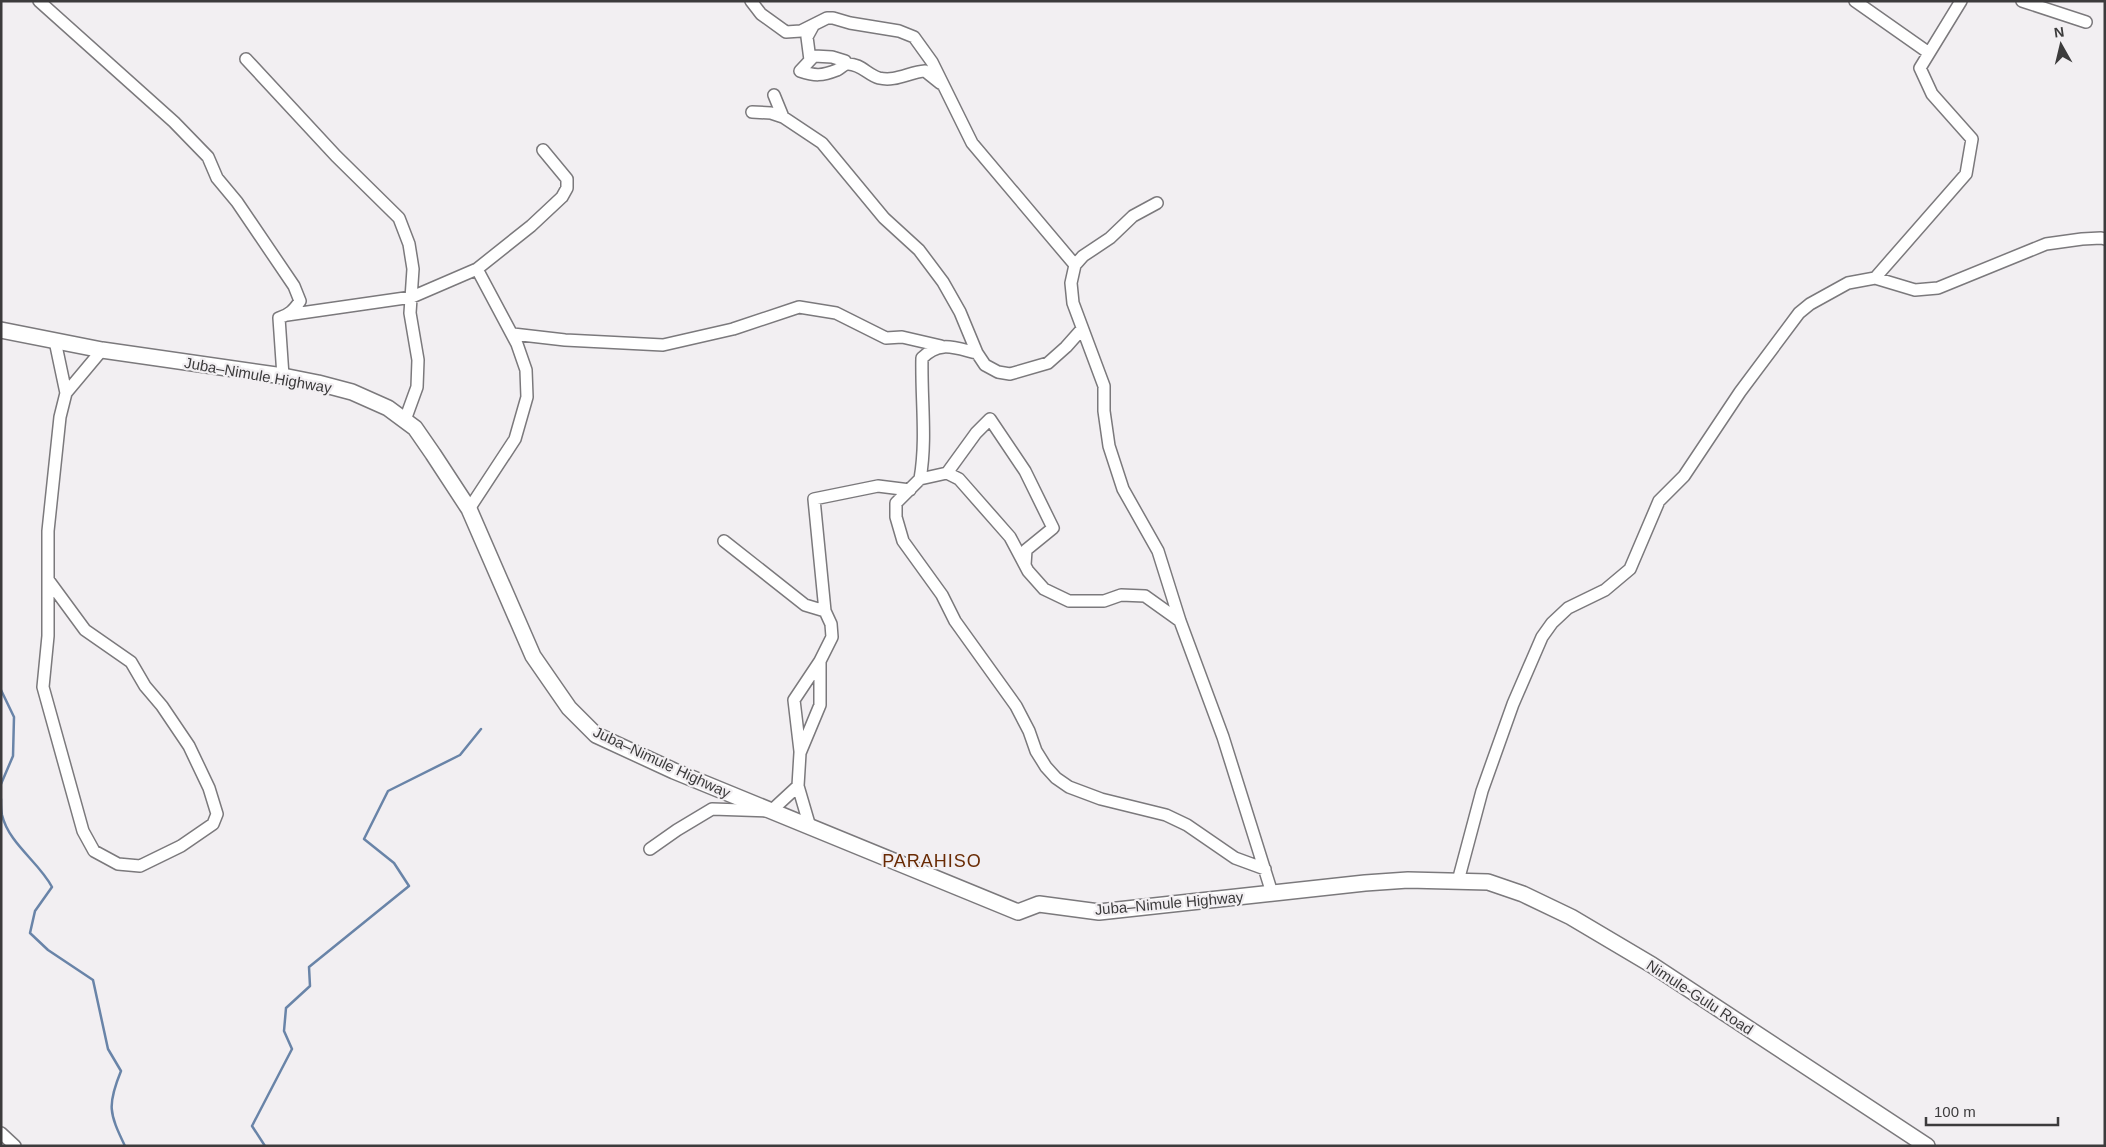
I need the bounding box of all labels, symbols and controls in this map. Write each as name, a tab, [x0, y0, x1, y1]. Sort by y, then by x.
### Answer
north arrow	[2036, 20, 2086, 70]
text: N	[2053, 23, 2065, 41]
street label: Juba–Nimule Highway	[183, 354, 333, 396]
street label: Juba–Nimule Highway	[591, 723, 734, 801]
district label: PARAHISO	[882, 851, 982, 871]
street label: Juba–Nimule Highway	[1094, 888, 1245, 918]
street label: Nimule-Gulu Road	[1644, 956, 1756, 1038]
scale bar	[1926, 1094, 2058, 1126]
text: 100 m	[1934, 1103, 1976, 1120]

